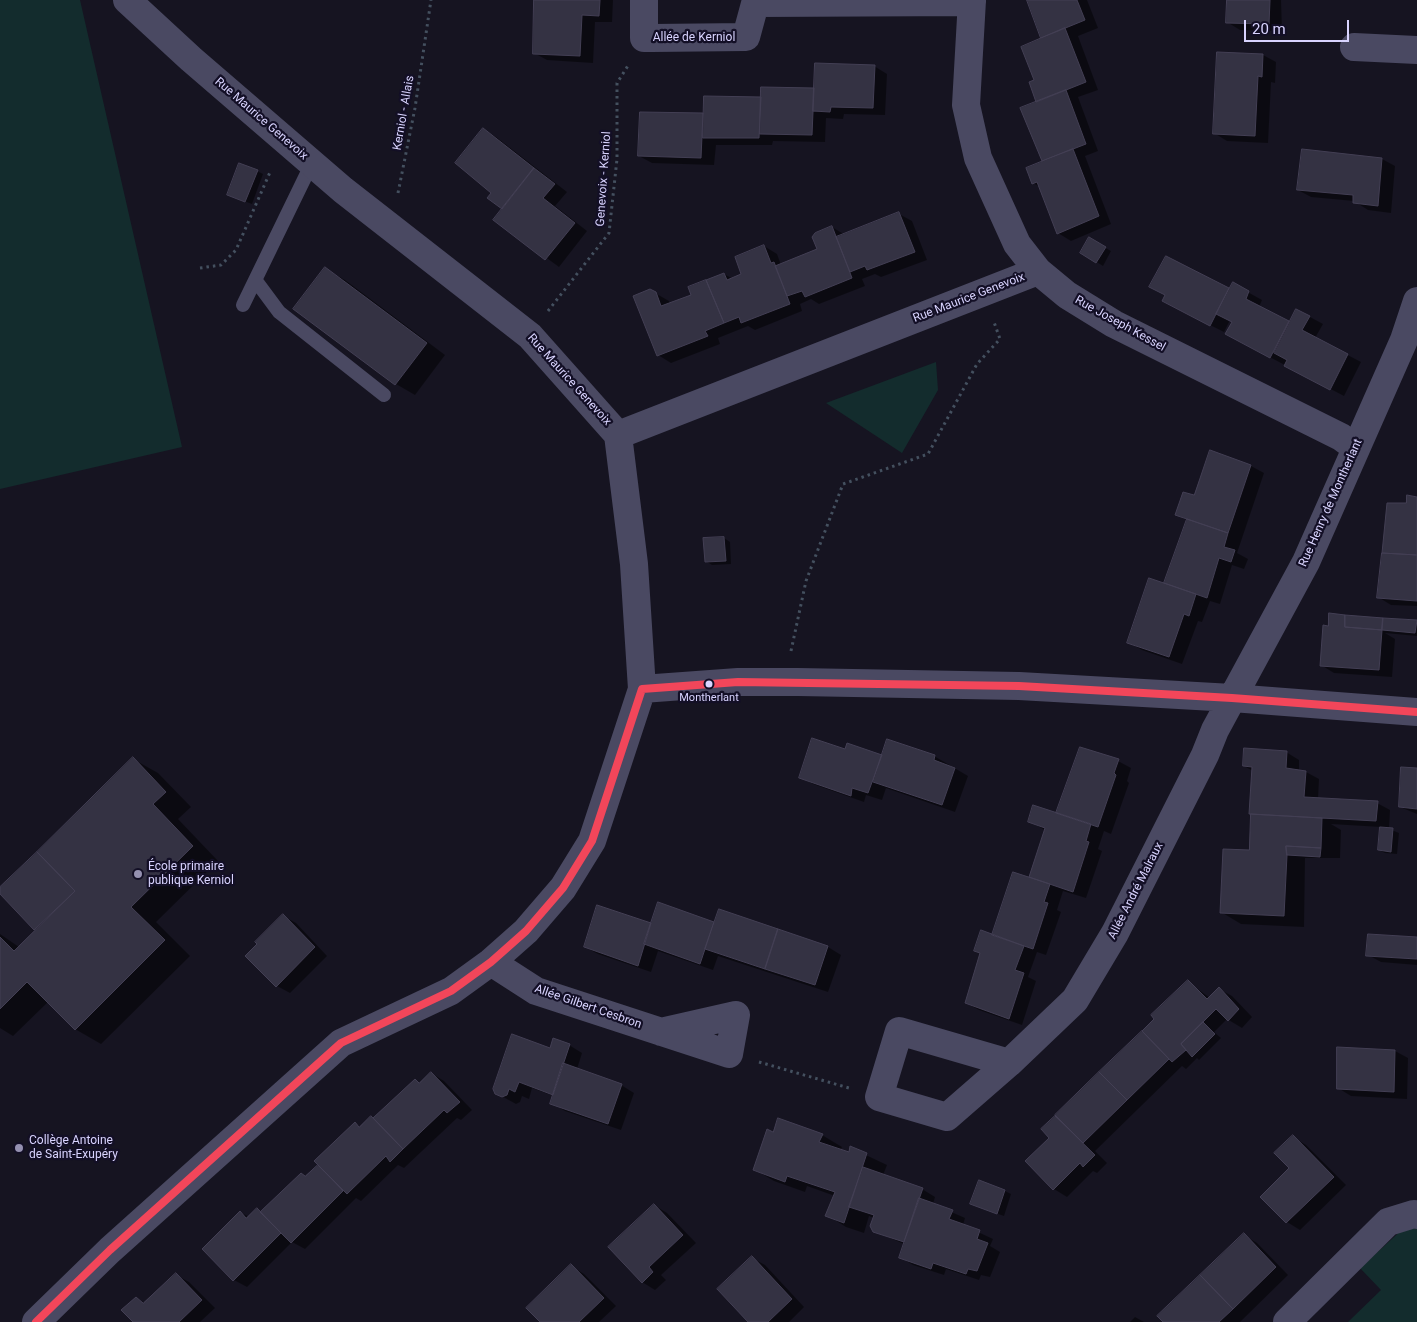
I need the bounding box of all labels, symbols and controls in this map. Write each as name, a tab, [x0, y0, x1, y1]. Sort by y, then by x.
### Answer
scale bar	[1247, 10, 1352, 42]
text: 20 m	[1252, 20, 1286, 38]
street label: Allée de Kerniol	[653, 31, 735, 45]
street label: Kerniol - Allais	[390, 74, 418, 152]
street label: Rue Maurice Genevoix	[212, 75, 310, 163]
street label: Genevoix - Kerniol	[593, 131, 615, 227]
street label: Rue Maurice Genevoix	[911, 270, 1027, 326]
street label: Rue Joseph Kessel	[1072, 293, 1168, 355]
street label: Rue Maurice Genevoix	[524, 331, 614, 429]
street label: Rue Henry de Montherlant	[1296, 437, 1366, 569]
marker: Montherlant	[704, 679, 714, 689]
place label: Montherlant	[679, 691, 739, 705]
street label: Allée André Malraux	[1105, 840, 1167, 942]
place label: École primaire publique Kerniol	[148, 860, 234, 888]
marker: École primaire publique Kerniol	[132, 868, 144, 880]
street label: Allée Gilbert Cesbron	[533, 982, 643, 1032]
place label: Collège Antoine de Saint-Exupéry	[29, 1134, 118, 1162]
marker: Collège Antoine de Saint-Exupéry	[13, 1142, 25, 1154]

